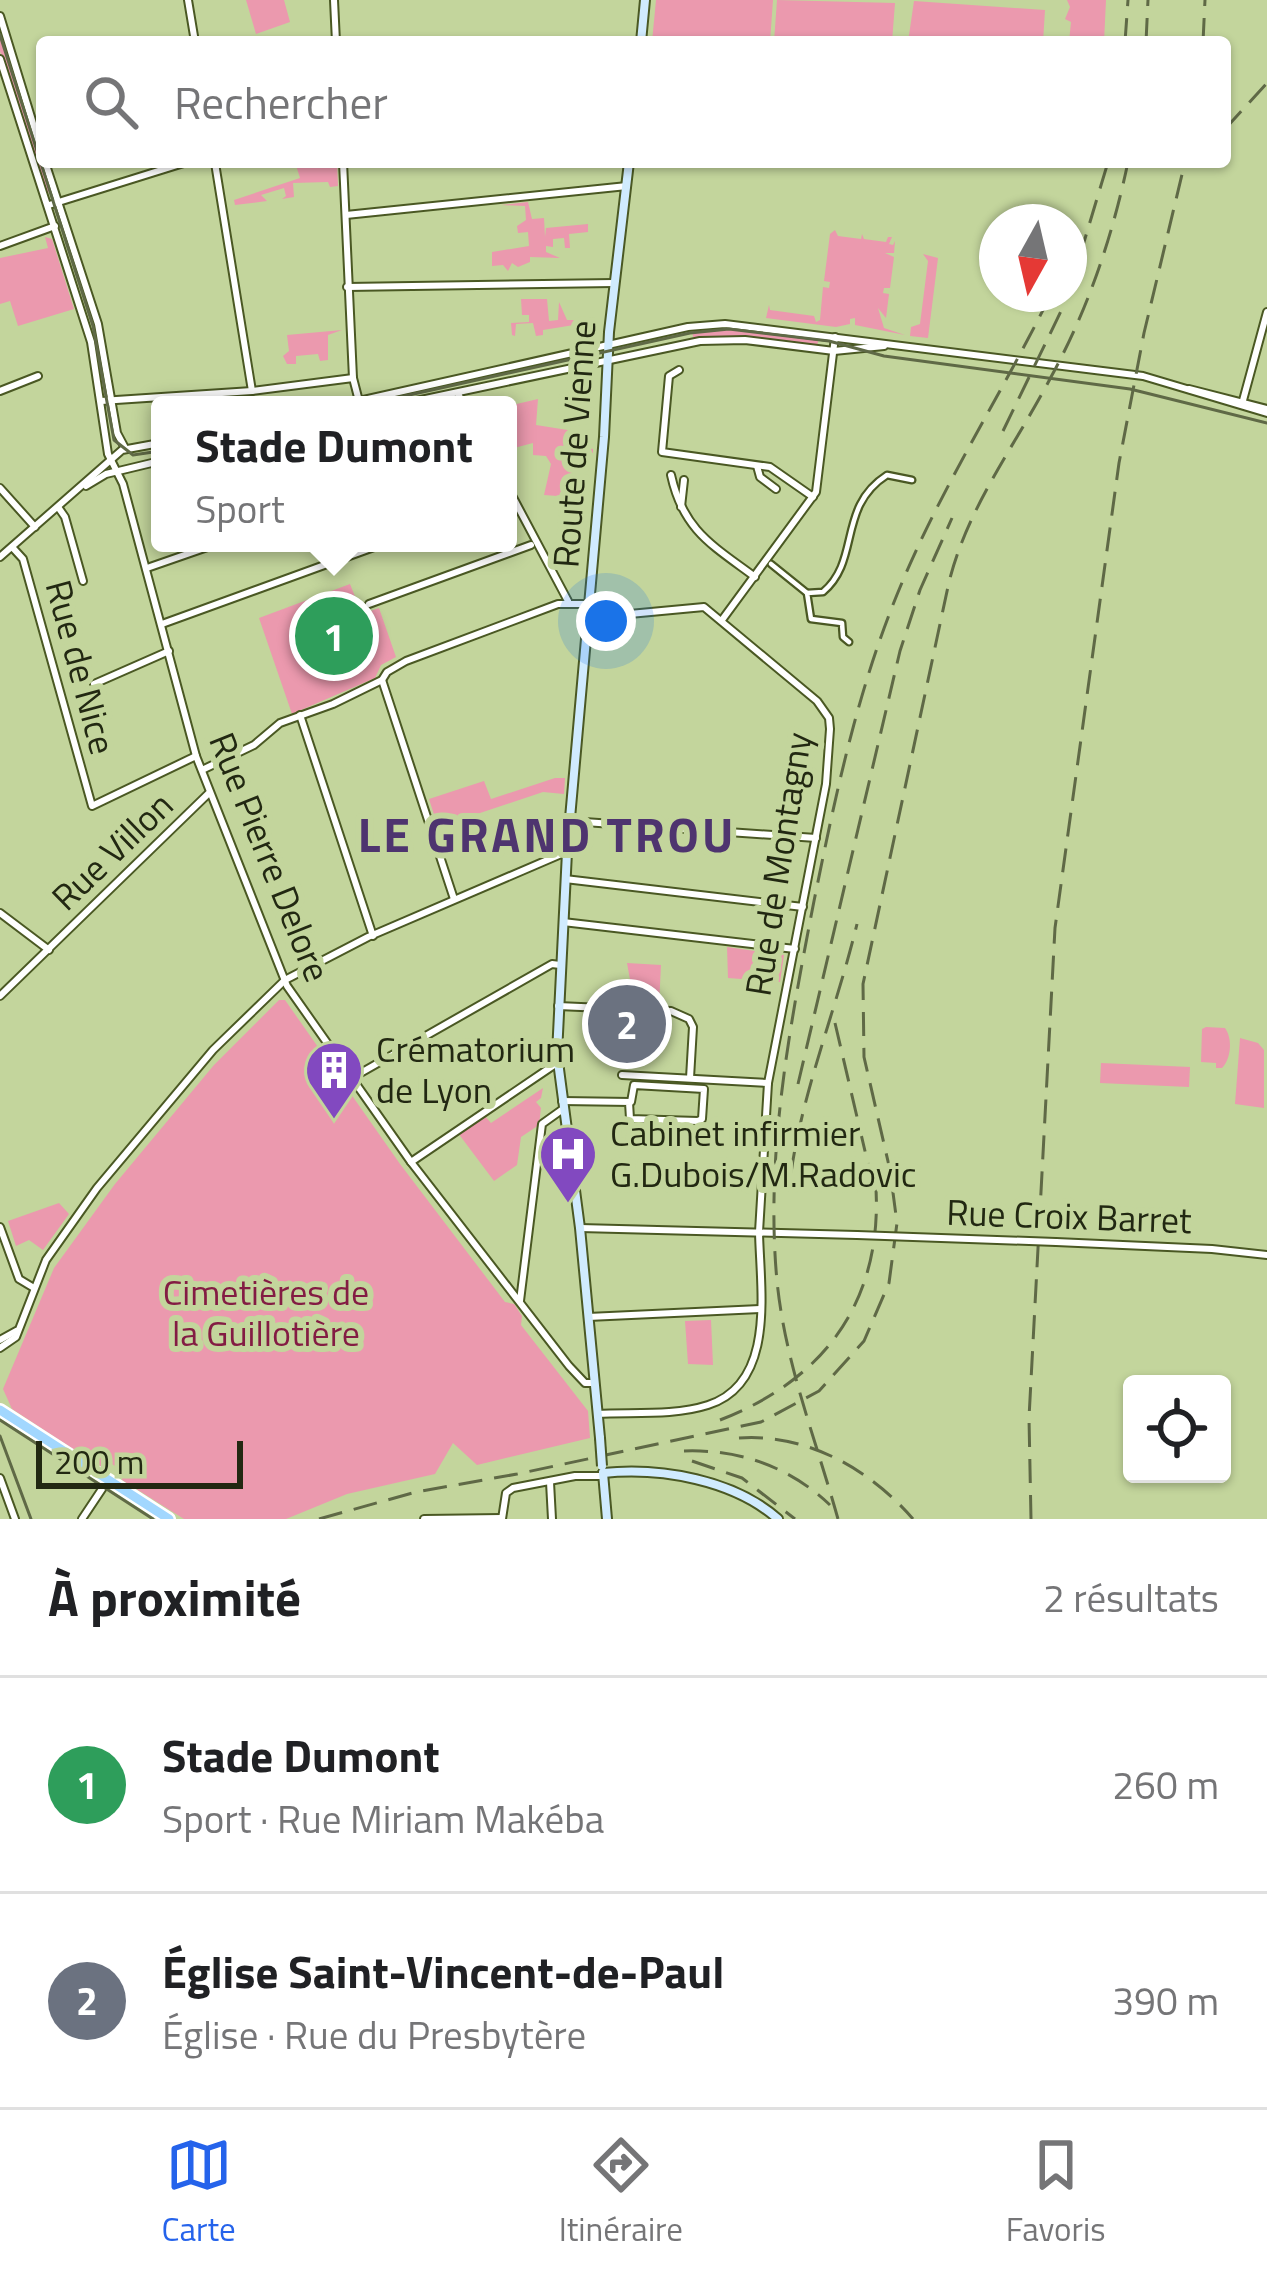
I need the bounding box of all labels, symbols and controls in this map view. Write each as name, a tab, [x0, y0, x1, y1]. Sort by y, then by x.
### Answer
search box	[36, 36, 1231, 168]
text: Rechercher	[174, 68, 388, 136]
icon: search	[78, 69, 144, 135]
north arrow	[979, 204, 1087, 312]
street label: Route de Vienne	[537, 318, 610, 569]
popup	[151, 396, 517, 552]
text: Stade Dumont	[195, 411, 473, 479]
text: Sport	[195, 479, 285, 538]
street label: Rue de Nice	[32, 574, 131, 760]
pin: 1	[295, 591, 373, 681]
your location	[576, 591, 636, 651]
street label: Rue Pierre Delore	[195, 724, 345, 990]
street label: Rue de Montagny	[730, 728, 826, 1000]
street label: Rue Villon	[38, 778, 185, 923]
district label: LE GRAND TROU	[358, 798, 736, 871]
pin: 2	[588, 979, 666, 1069]
place label: Crématorium de Lyon	[376, 1021, 575, 1117]
building icon: Crématorium de Lyon	[303, 1039, 365, 1121]
place label: Cabinet infirmier G.Dubois/M.Radovic	[610, 1105, 917, 1201]
hospital icon: Cabinet infirmier G.Dubois/M.Radovic	[537, 1123, 599, 1205]
street label: Rue Croix Barret	[945, 1184, 1193, 1247]
park label: Cimetières de la Guillotière	[163, 1264, 369, 1360]
map controls	[1123, 1375, 1231, 1483]
button: locate	[1123, 1375, 1231, 1483]
scale bar	[36, 1435, 243, 1488]
text: 200 m	[54, 1437, 144, 1487]
text: À proximité	[48, 1558, 301, 1636]
text: 2 résultats	[1043, 1568, 1219, 1627]
text: Stade Dumont	[162, 1721, 440, 1789]
text: 1	[76, 1755, 98, 1814]
text: 260 m	[1112, 1755, 1219, 1814]
text: Sport · Rue Miriam Makéba	[162, 1789, 604, 1848]
text: Église Saint-Vincent-de-Paul	[162, 1937, 724, 2005]
text: 2	[76, 1971, 98, 2030]
text: 390 m	[1112, 1971, 1219, 2030]
text: Église · Rue du Presbytère	[162, 2005, 586, 2064]
tab: Carte	[161, 2132, 236, 2254]
tab: Itinéraire	[559, 2132, 683, 2254]
tab: Favoris	[1006, 2132, 1106, 2254]

